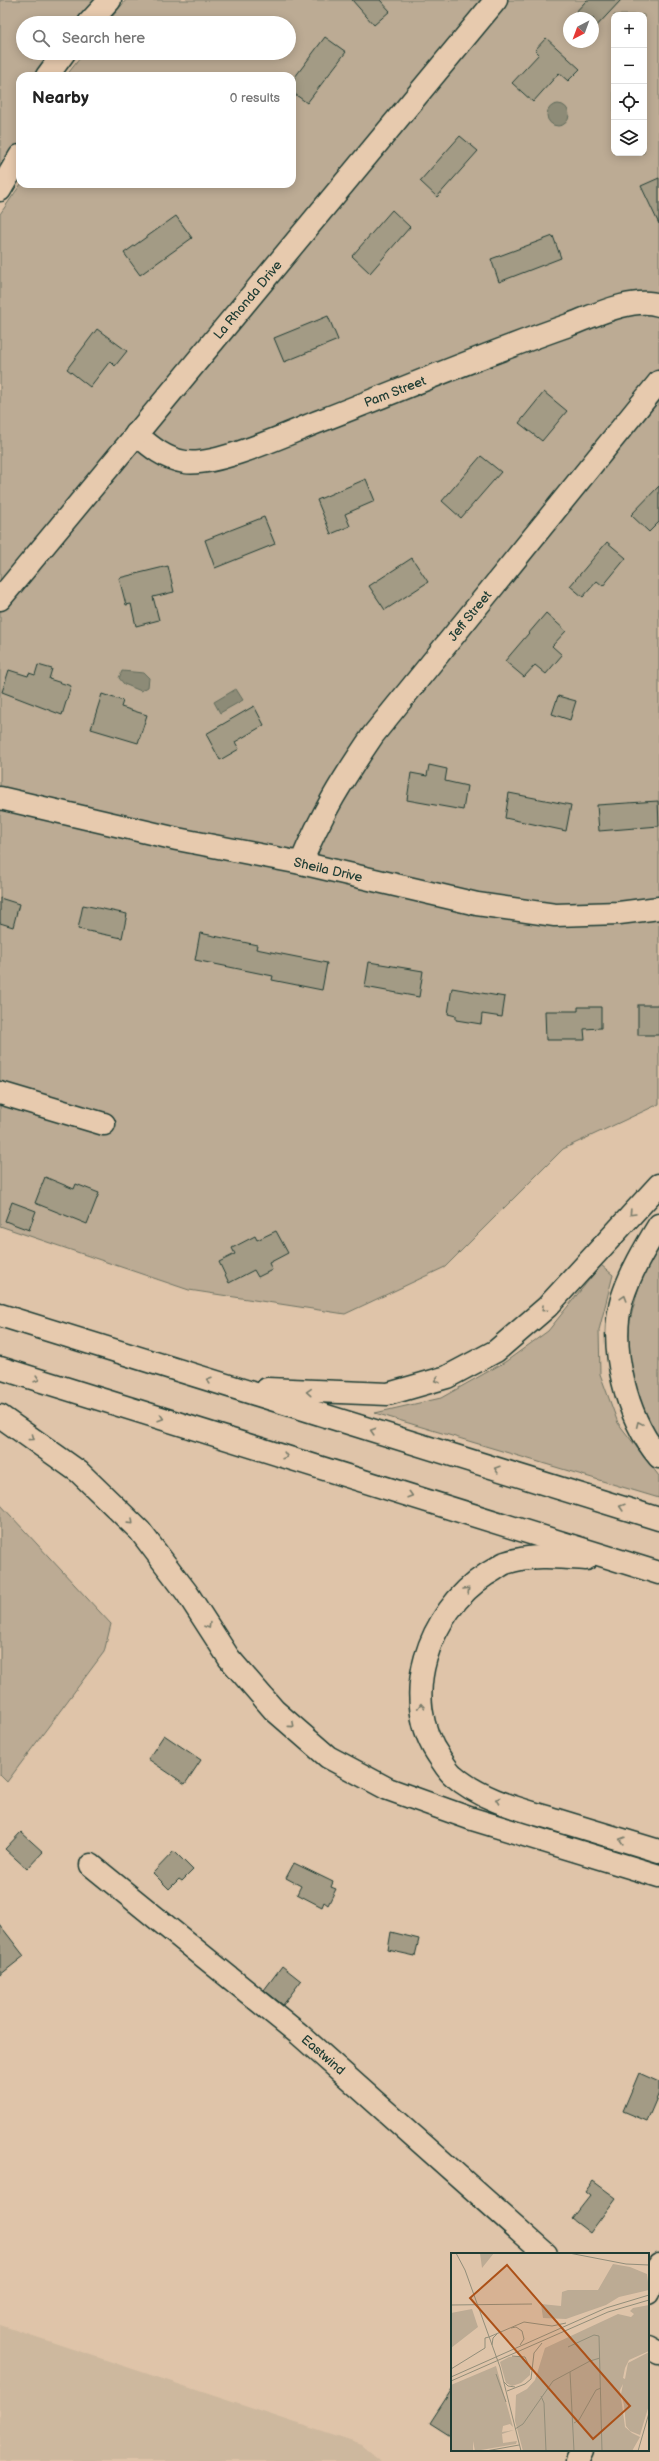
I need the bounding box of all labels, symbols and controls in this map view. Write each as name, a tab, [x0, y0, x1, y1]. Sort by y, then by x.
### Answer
north arrow	[563, 12, 599, 48]
map controls	[611, 12, 647, 156]
button: +	[611, 12, 647, 48]
search box	[16, 16, 296, 60]
icon: search	[30, 27, 52, 49]
text: Search here	[62, 29, 145, 48]
button: −	[611, 48, 647, 84]
button: locate	[611, 84, 647, 120]
text: Nearby	[32, 88, 89, 108]
text: 0 results	[230, 90, 280, 106]
button: layers	[611, 120, 647, 156]
street label: La Rhonda Drive	[210, 257, 286, 343]
street label: Pam Street	[362, 373, 428, 411]
street label: Jeff Street	[445, 588, 495, 644]
street label: Sheila Drive	[292, 854, 364, 886]
one-way arrow	[630, 1209, 637, 1216]
one-way arrow	[619, 1295, 627, 1302]
one-way arrow	[541, 1305, 549, 1312]
one-way arrow	[34, 1374, 41, 1383]
one-way arrow	[434, 1375, 441, 1384]
one-way arrow	[206, 1376, 213, 1385]
one-way arrow	[306, 1388, 312, 1397]
one-way arrow	[158, 1413, 165, 1422]
one-way arrow	[636, 1420, 644, 1428]
one-way arrow	[370, 1427, 377, 1436]
one-way arrow	[28, 1433, 35, 1440]
one-way arrow	[282, 1452, 289, 1460]
one-way arrow	[494, 1465, 501, 1474]
one-way arrow	[406, 1490, 413, 1499]
one-way arrow	[618, 1503, 625, 1512]
one-way arrow	[126, 1517, 134, 1525]
one-way arrow	[463, 1587, 470, 1594]
one-way arrow	[204, 1622, 211, 1629]
one-way arrow	[416, 1703, 425, 1709]
one-way arrow	[287, 1721, 294, 1728]
one-way arrow	[494, 1797, 501, 1805]
one-way arrow	[618, 1836, 625, 1845]
street label: Eastwind	[298, 2032, 348, 2078]
inset map	[451, 2253, 649, 2451]

